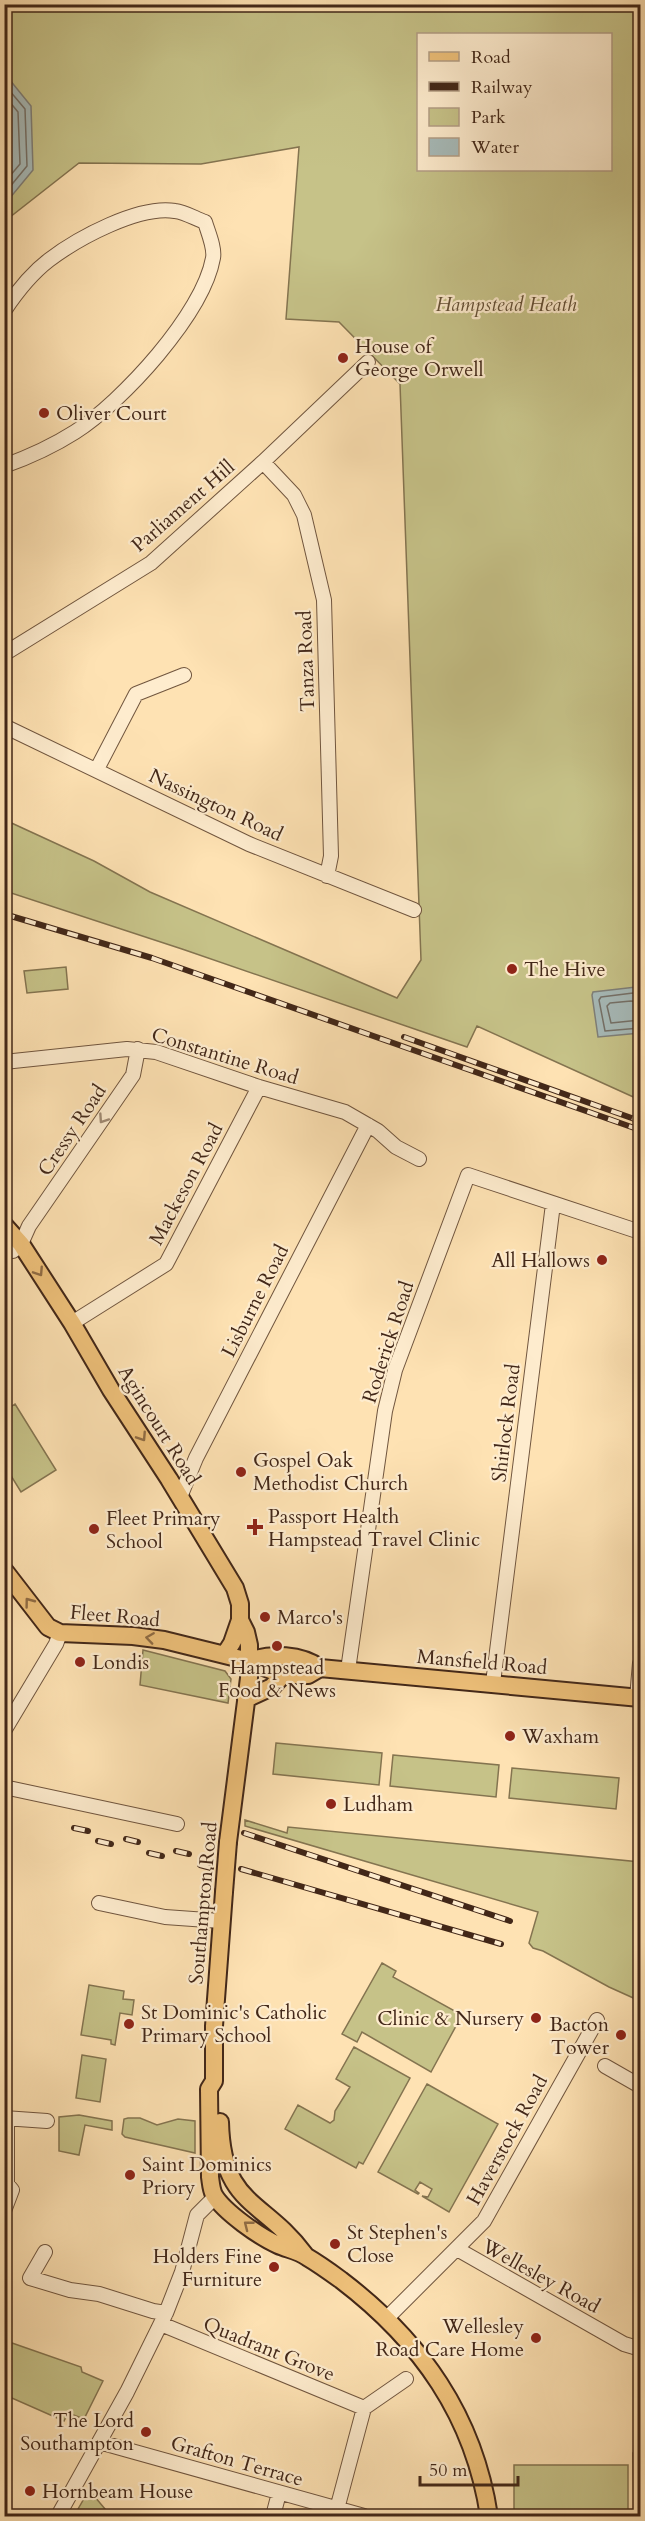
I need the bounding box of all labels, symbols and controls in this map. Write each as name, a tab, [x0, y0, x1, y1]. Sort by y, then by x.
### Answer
legend	[417, 33, 612, 171]
text: Road	[471, 45, 511, 70]
text: Railway	[471, 75, 533, 100]
text: Park	[471, 105, 506, 130]
text: Water	[470, 135, 520, 160]
park label: Hampstead Heath	[435, 291, 577, 318]
place label: House of George Orwell	[355, 333, 484, 383]
marker: House of George Orwell	[336, 351, 350, 365]
place label: Oliver Court	[56, 400, 167, 427]
marker: Oliver Court	[37, 406, 51, 420]
street label: Parliament Hill	[126, 454, 240, 558]
street label: Tanza Road	[291, 609, 321, 712]
street label: Nassington Road	[145, 762, 288, 848]
place label: The Hive	[524, 956, 606, 983]
marker: The Hive	[505, 962, 519, 976]
street label: Constantine Road	[148, 1021, 302, 1091]
street label: Cressy Road	[31, 1079, 113, 1181]
one-way arrow	[99, 1113, 110, 1124]
street label: Mackeson Road	[142, 1118, 230, 1250]
street label: Lisburne Road	[215, 1240, 295, 1362]
place label: All Hallows	[491, 1247, 590, 1274]
marker: All Hallows	[595, 1253, 609, 1267]
one-way arrow	[32, 1265, 43, 1276]
street label: Roderick Road	[356, 1277, 420, 1406]
street label: Agincourt Road	[111, 1360, 207, 1490]
street label: Shirlock Road	[485, 1362, 527, 1484]
one-way arrow	[135, 1430, 146, 1441]
place label: Gospel Oak Methodist Church	[253, 1447, 408, 1497]
marker: Gospel Oak Methodist Church	[234, 1465, 248, 1479]
place label: Passport Health Hampstead Travel Clinic	[268, 1503, 480, 1553]
place label: Fleet Primary School	[106, 1505, 221, 1555]
marker: Passport Health Hampstead Travel Clinic	[246, 1518, 264, 1536]
marker: Fleet Primary School	[87, 1522, 101, 1536]
one-way arrow	[25, 1598, 36, 1609]
street label: Fleet Road	[69, 1599, 162, 1633]
place label: Marco's	[277, 1604, 343, 1631]
marker: Marco's	[258, 1610, 272, 1624]
one-way arrow	[146, 1633, 155, 1645]
marker: Hampstead Food & News	[270, 1639, 284, 1653]
street label: Mansfield Road	[416, 1643, 549, 1681]
place label: Londis	[92, 1649, 149, 1676]
place label: Hampstead Food & News	[218, 1654, 336, 1704]
marker: Londis	[73, 1655, 87, 1669]
place label: Waxham	[521, 1723, 599, 1750]
marker: Waxham	[503, 1729, 517, 1743]
place label: Ludham	[343, 1791, 413, 1818]
marker: Ludham	[324, 1797, 338, 1811]
street label: Southampton Road	[182, 1820, 224, 1985]
place label: St Dominic's Catholic Primary School	[141, 1999, 327, 2049]
place label: Clinic & Nursery	[377, 2005, 524, 2032]
marker: Clinic & Nursery	[529, 2011, 543, 2025]
place label: Bacton Tower	[549, 2011, 610, 2061]
marker: St Dominic's Catholic Primary School	[122, 2017, 136, 2031]
marker: Bacton Tower	[614, 2028, 628, 2042]
street label: Haverstock Road	[460, 2070, 554, 2210]
place label: Saint Dominics Priory	[142, 2151, 272, 2201]
marker: Saint Dominics Priory	[123, 2168, 137, 2182]
place label: St Stephen's Close	[347, 2219, 447, 2269]
one-way arrow	[243, 2222, 254, 2233]
street label: Wellesley Road	[476, 2232, 605, 2320]
marker: St Stephen's Close	[328, 2237, 342, 2251]
place label: Holders Fine Furniture	[153, 2243, 262, 2293]
marker: Holders Fine Furniture	[267, 2260, 281, 2274]
street label: Quadrant Grove	[199, 2310, 339, 2388]
place label: Wellesley Road Care Home	[375, 2313, 524, 2363]
marker: Wellesley Road Care Home	[529, 2331, 543, 2345]
place label: The Lord Southampton	[20, 2407, 135, 2457]
marker: The Lord Southampton	[139, 2425, 153, 2439]
street label: Grafton Terrace	[167, 2429, 307, 2493]
scale bar	[420, 2449, 518, 2487]
text: 50 m	[429, 2458, 468, 2483]
place label: Hornbeam House	[42, 2478, 193, 2505]
marker: Hornbeam House	[23, 2484, 37, 2498]

